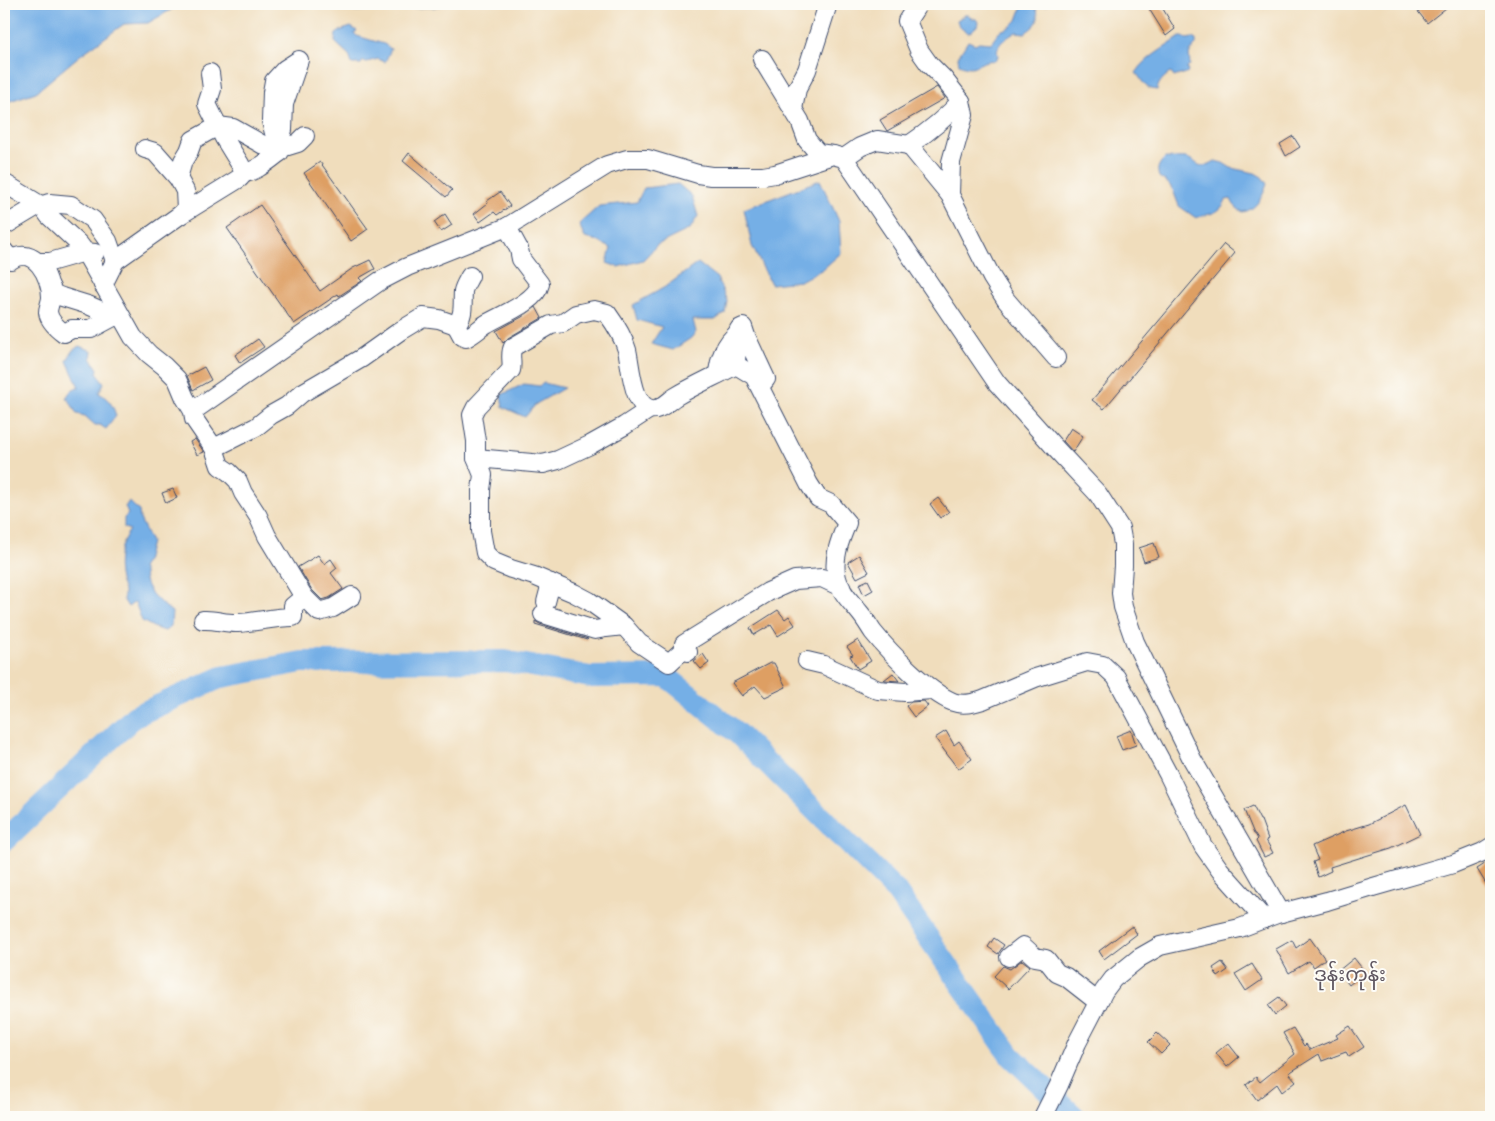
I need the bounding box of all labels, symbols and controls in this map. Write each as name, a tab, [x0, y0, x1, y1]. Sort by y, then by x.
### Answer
district label: ဒုန်းကုန်း	[1314, 960, 1386, 991]

